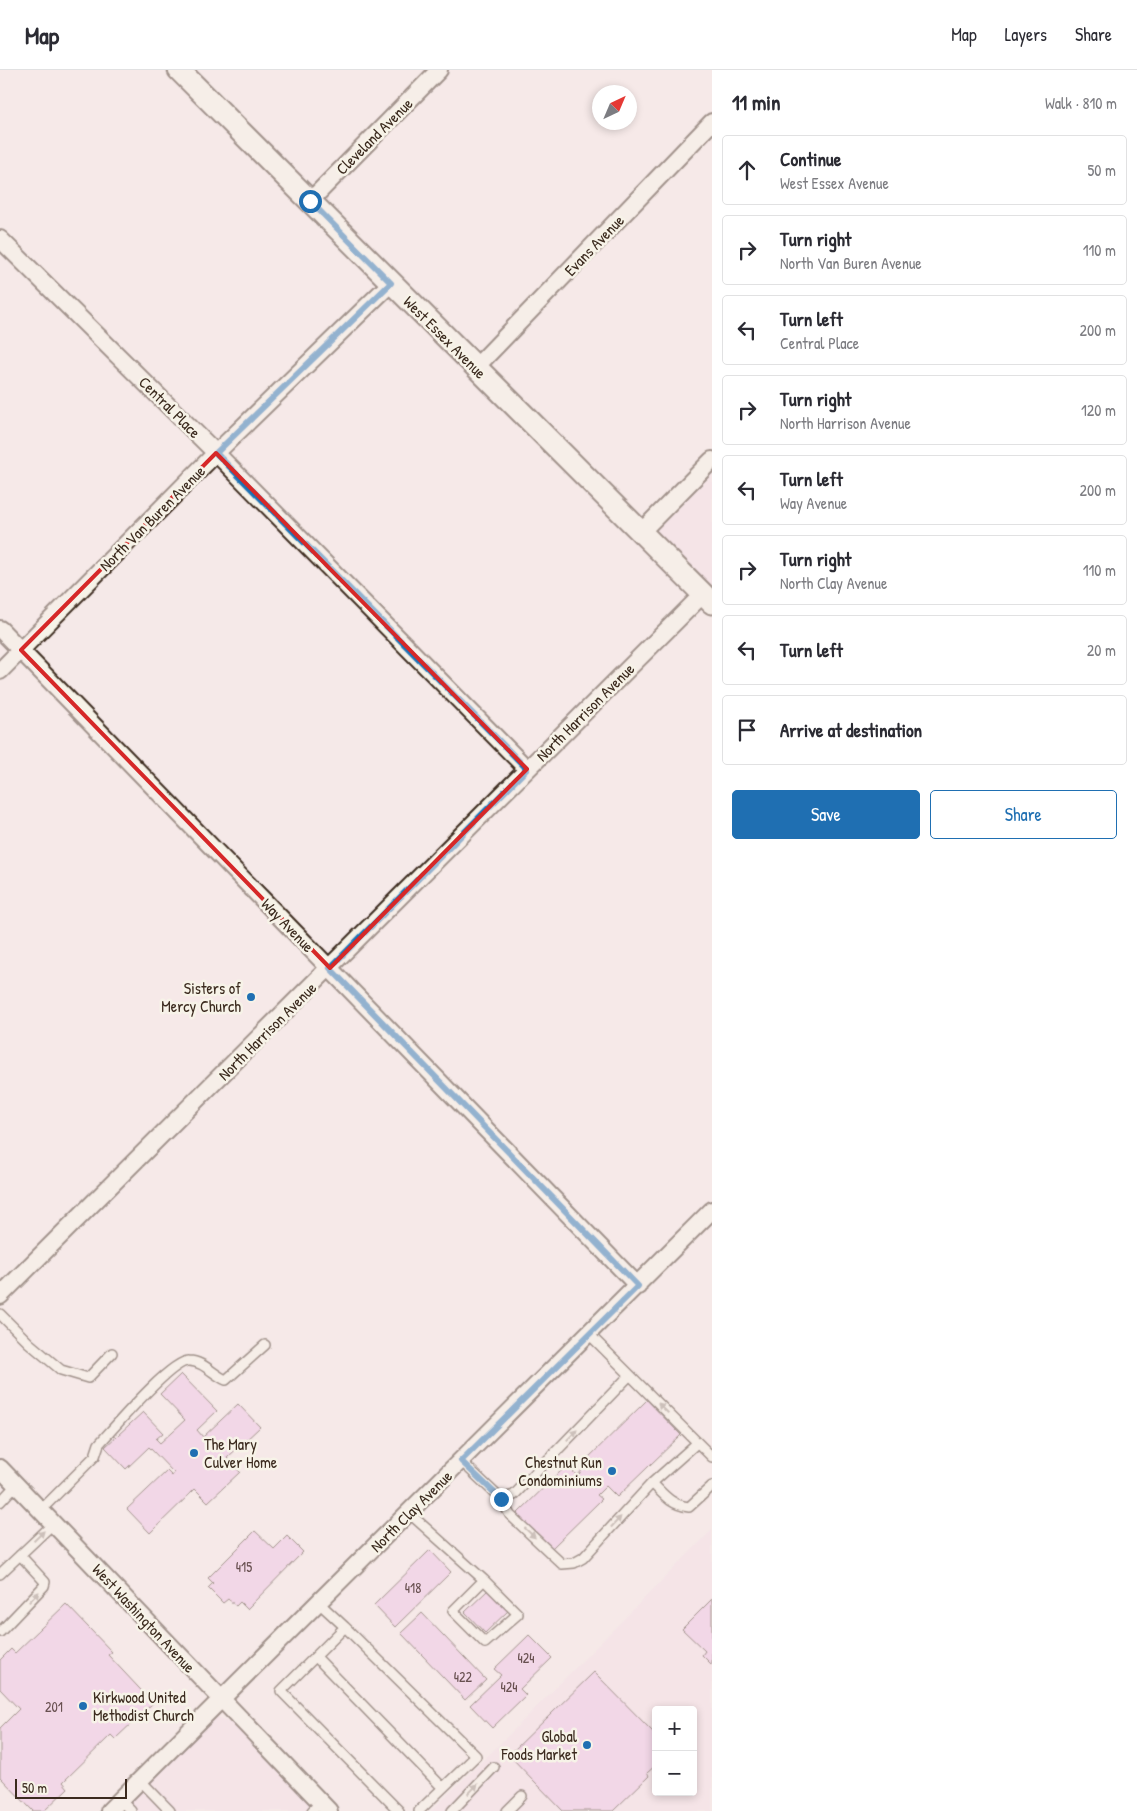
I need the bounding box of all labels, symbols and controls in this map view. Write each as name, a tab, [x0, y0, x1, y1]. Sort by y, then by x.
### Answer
text: Map	[25, 19, 59, 51]
text: Map	[951, 22, 977, 47]
text: Layers	[1005, 22, 1047, 47]
text: Share	[1075, 22, 1112, 47]
north arrow	[592, 85, 637, 130]
text: 11 min	[732, 88, 781, 117]
street label: Cleveland Avenue	[331, 92, 418, 179]
text: Walk · 810 m	[1045, 92, 1117, 114]
text: Continue	[780, 146, 841, 172]
icon: ahead	[733, 156, 761, 184]
text: 50 m	[1088, 159, 1116, 181]
text: West Essex Avenue	[780, 172, 889, 194]
route start	[299, 190, 322, 213]
street label: Evans Avenue	[559, 209, 629, 280]
text: Turn right	[780, 226, 851, 252]
icon: right	[733, 236, 761, 264]
text: 110 m	[1083, 239, 1116, 261]
text: North Van Buren Avenue	[780, 252, 922, 274]
street label: West Essex Avenue	[399, 291, 492, 384]
text: Turn left	[780, 306, 843, 332]
icon: left	[733, 316, 761, 344]
text: 200 m	[1080, 319, 1116, 341]
text: Central Place	[780, 332, 859, 354]
street label: Central Place	[134, 371, 206, 443]
text: Turn right	[780, 386, 851, 412]
icon: right	[733, 396, 761, 424]
text: 120 m	[1081, 399, 1116, 421]
text: North Harrison Avenue	[780, 412, 911, 434]
street label: North Van Buren Avenue	[94, 460, 210, 576]
text: Turn left	[780, 466, 843, 492]
icon: left	[733, 476, 761, 504]
text: 200 m	[1080, 479, 1116, 501]
text: Way Avenue	[780, 492, 847, 514]
text: Turn right	[780, 546, 851, 572]
icon: right	[733, 556, 761, 584]
text: 110 m	[1083, 559, 1116, 581]
text: North Clay Avenue	[780, 572, 887, 594]
icon: left	[733, 636, 761, 664]
text: Turn left	[780, 637, 843, 663]
text: 20 m	[1087, 639, 1116, 661]
street label: North Harrison Avenue	[531, 658, 639, 766]
icon: arrive	[733, 716, 761, 744]
text: Arrive at destination	[780, 717, 922, 743]
button: Save	[732, 790, 920, 839]
button: Share	[930, 790, 1117, 839]
street label: Way Avenue	[257, 893, 320, 957]
place label: Sisters of Mercy Church	[161, 977, 241, 1017]
street label: North Harrison Avenue	[213, 977, 321, 1085]
marker: Sisters of Mercy Church	[245, 991, 257, 1003]
one-way arrow	[657, 1402, 669, 1414]
one-way arrow	[566, 1429, 578, 1441]
place label: The Mary Culver Home	[204, 1433, 278, 1473]
marker: The Mary Culver Home	[188, 1447, 200, 1459]
place label: Chestnut Run Condominiums	[518, 1451, 602, 1491]
street label: North Clay Avenue	[365, 1465, 457, 1557]
marker: Chestnut Run Condominiums	[606, 1465, 618, 1477]
route end	[490, 1488, 513, 1511]
one-way arrow	[610, 1516, 622, 1528]
one-way arrow	[523, 1527, 535, 1539]
one-way arrow	[33, 1530, 45, 1542]
house number: 415	[236, 1557, 252, 1576]
street label: West Washington Avenue	[88, 1559, 201, 1678]
house number: 418	[405, 1578, 421, 1597]
one-way arrow	[28, 1591, 40, 1603]
house number: 424	[517, 1648, 535, 1667]
house number: 422	[454, 1667, 473, 1686]
house number: 424	[500, 1677, 518, 1696]
place label: Kirkwood United Methodist Church	[93, 1686, 194, 1726]
house number: 201	[45, 1697, 63, 1716]
marker: Kirkwood United Methodist Church	[77, 1700, 89, 1712]
map controls	[652, 1706, 697, 1796]
button: +	[652, 1706, 697, 1751]
place label: Global Foods Market	[501, 1725, 578, 1765]
marker: Global Foods Market	[581, 1739, 593, 1751]
button: −	[652, 1751, 697, 1796]
scale bar	[15, 1776, 128, 1799]
text: 50 m	[22, 1778, 47, 1797]
one-way arrow	[467, 1784, 479, 1796]

